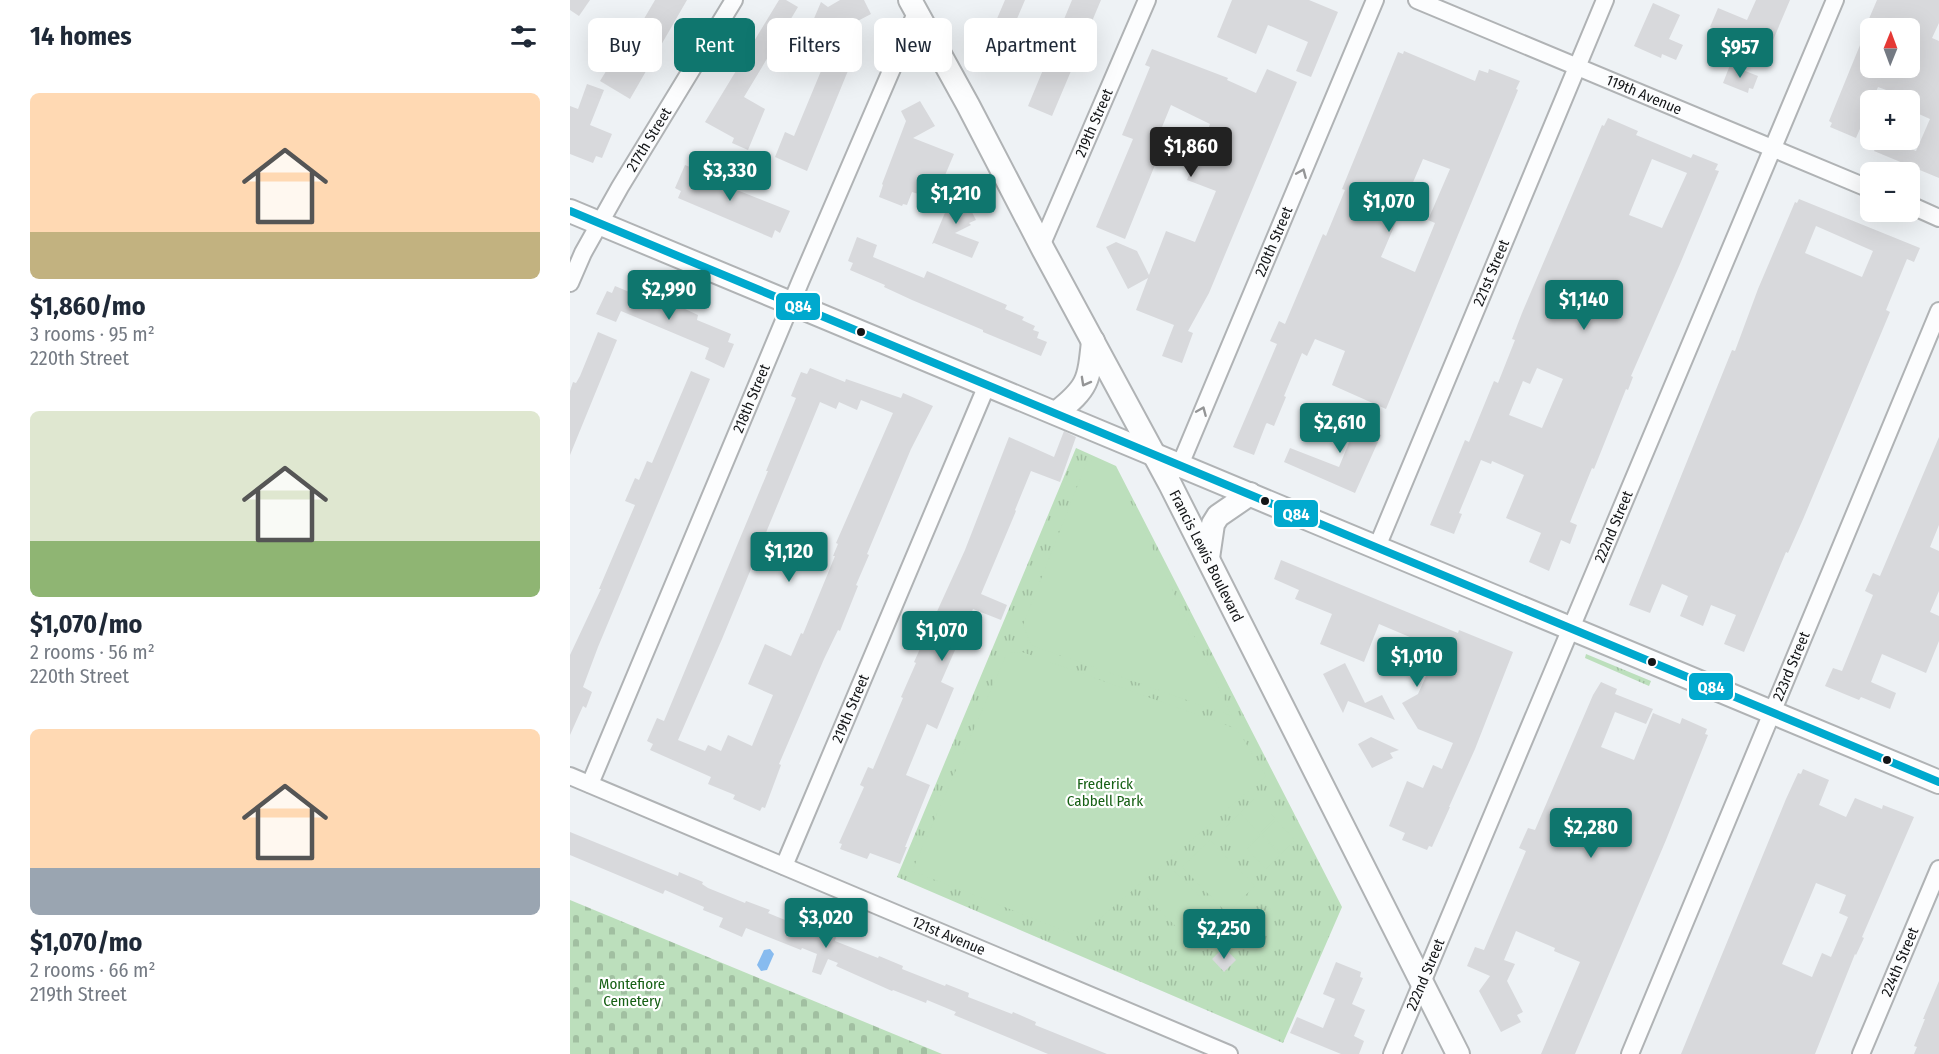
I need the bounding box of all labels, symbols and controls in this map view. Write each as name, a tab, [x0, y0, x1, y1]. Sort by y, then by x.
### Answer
chip: Buy	[588, 18, 662, 72]
chip: Rent	[674, 18, 755, 72]
chip: Filters	[767, 18, 862, 72]
chip: New	[874, 18, 952, 72]
chip: Apartment	[964, 18, 1097, 72]
north arrow	[1860, 18, 1920, 78]
map controls	[1860, 18, 1920, 222]
icon: filters	[507, 20, 540, 53]
text: 14 homes	[30, 21, 132, 52]
pin: $957	[1704, 28, 1776, 79]
text: $957	[1721, 35, 1759, 59]
street label: 119th Avenue	[1604, 71, 1685, 118]
street label: 219th Street	[1071, 86, 1117, 160]
button: +	[1860, 90, 1920, 150]
street label: 217th Street	[623, 104, 675, 175]
pin: $1,860	[1142, 127, 1240, 178]
icon: home	[231, 132, 339, 240]
text: $1,860	[1164, 134, 1218, 158]
pin: $3,330	[681, 151, 779, 202]
text: $3,330	[703, 158, 757, 182]
button: −	[1860, 162, 1920, 222]
one-way arrow	[1295, 169, 1307, 180]
pin: $1,210	[907, 174, 1005, 225]
text: $1,210	[931, 181, 981, 205]
pin: $1,070	[1340, 182, 1438, 233]
text: $1,070	[1363, 189, 1415, 213]
street label: 220th Street	[1251, 204, 1296, 279]
street label: 221st Street	[1469, 237, 1513, 309]
pin: $2,990	[620, 270, 718, 321]
text: $2,990	[642, 277, 696, 301]
pin: $1,140	[1535, 280, 1633, 331]
text: $1,140	[1559, 287, 1609, 311]
text: $1,860/mo	[30, 291, 146, 322]
line badge: Q84	[775, 292, 821, 321]
text: Q84	[785, 297, 811, 316]
text: 3 rooms · 95 m²	[30, 322, 155, 346]
unlabelled marker	[855, 326, 867, 338]
text: 220th Street	[30, 346, 129, 370]
street label: 218th Street	[729, 361, 774, 436]
one-way arrow	[1081, 376, 1092, 387]
pin: $2,610	[1291, 403, 1389, 454]
one-way arrow	[1195, 406, 1207, 417]
text: $2,610	[1314, 410, 1366, 434]
icon: home	[231, 450, 339, 558]
street label: Francis Lewis Boulevard	[1166, 487, 1247, 625]
street label: 222nd Street	[1591, 488, 1637, 565]
unlabelled marker	[1259, 495, 1271, 507]
line badge: Q84	[1273, 499, 1319, 528]
text: Q84	[1283, 505, 1309, 524]
pin: $1,120	[740, 532, 838, 583]
text: $1,120	[765, 539, 813, 563]
text: $1,070/mo	[30, 609, 142, 640]
pin: $1,070	[893, 611, 991, 662]
text: $1,070	[916, 618, 968, 642]
street label: 223rd Street	[1769, 629, 1814, 704]
pin: $1,010	[1368, 637, 1466, 688]
text: 2 rooms · 56 m²	[30, 640, 155, 664]
text: $1,010	[1391, 644, 1443, 668]
unlabelled marker	[1646, 656, 1658, 668]
text: 220th Street	[30, 664, 129, 688]
street label: 219th Street	[828, 671, 873, 745]
line badge: Q84	[1688, 672, 1734, 701]
text: Q84	[1698, 678, 1724, 697]
unlabelled marker	[1881, 754, 1893, 766]
icon: home	[231, 768, 339, 876]
park label: Frederick Cabbell Park	[1067, 775, 1143, 810]
pin: $2,280	[1542, 808, 1640, 859]
text: $2,280	[1564, 815, 1618, 839]
pin: $3,020	[777, 898, 875, 949]
text: $3,020	[799, 905, 853, 929]
pin: $2,250	[1175, 909, 1273, 960]
street label: 121st Avenue	[909, 912, 988, 959]
text: $2,250	[1197, 916, 1251, 940]
street label: 224th Street	[1877, 924, 1922, 999]
text: $1,070/mo	[30, 927, 142, 958]
street label: 222nd Street	[1402, 936, 1448, 1013]
text: 2 rooms · 66 m²	[30, 958, 156, 982]
park label: Montefiore Cemetery	[599, 975, 665, 1010]
text: 219th Street	[30, 982, 127, 1006]

